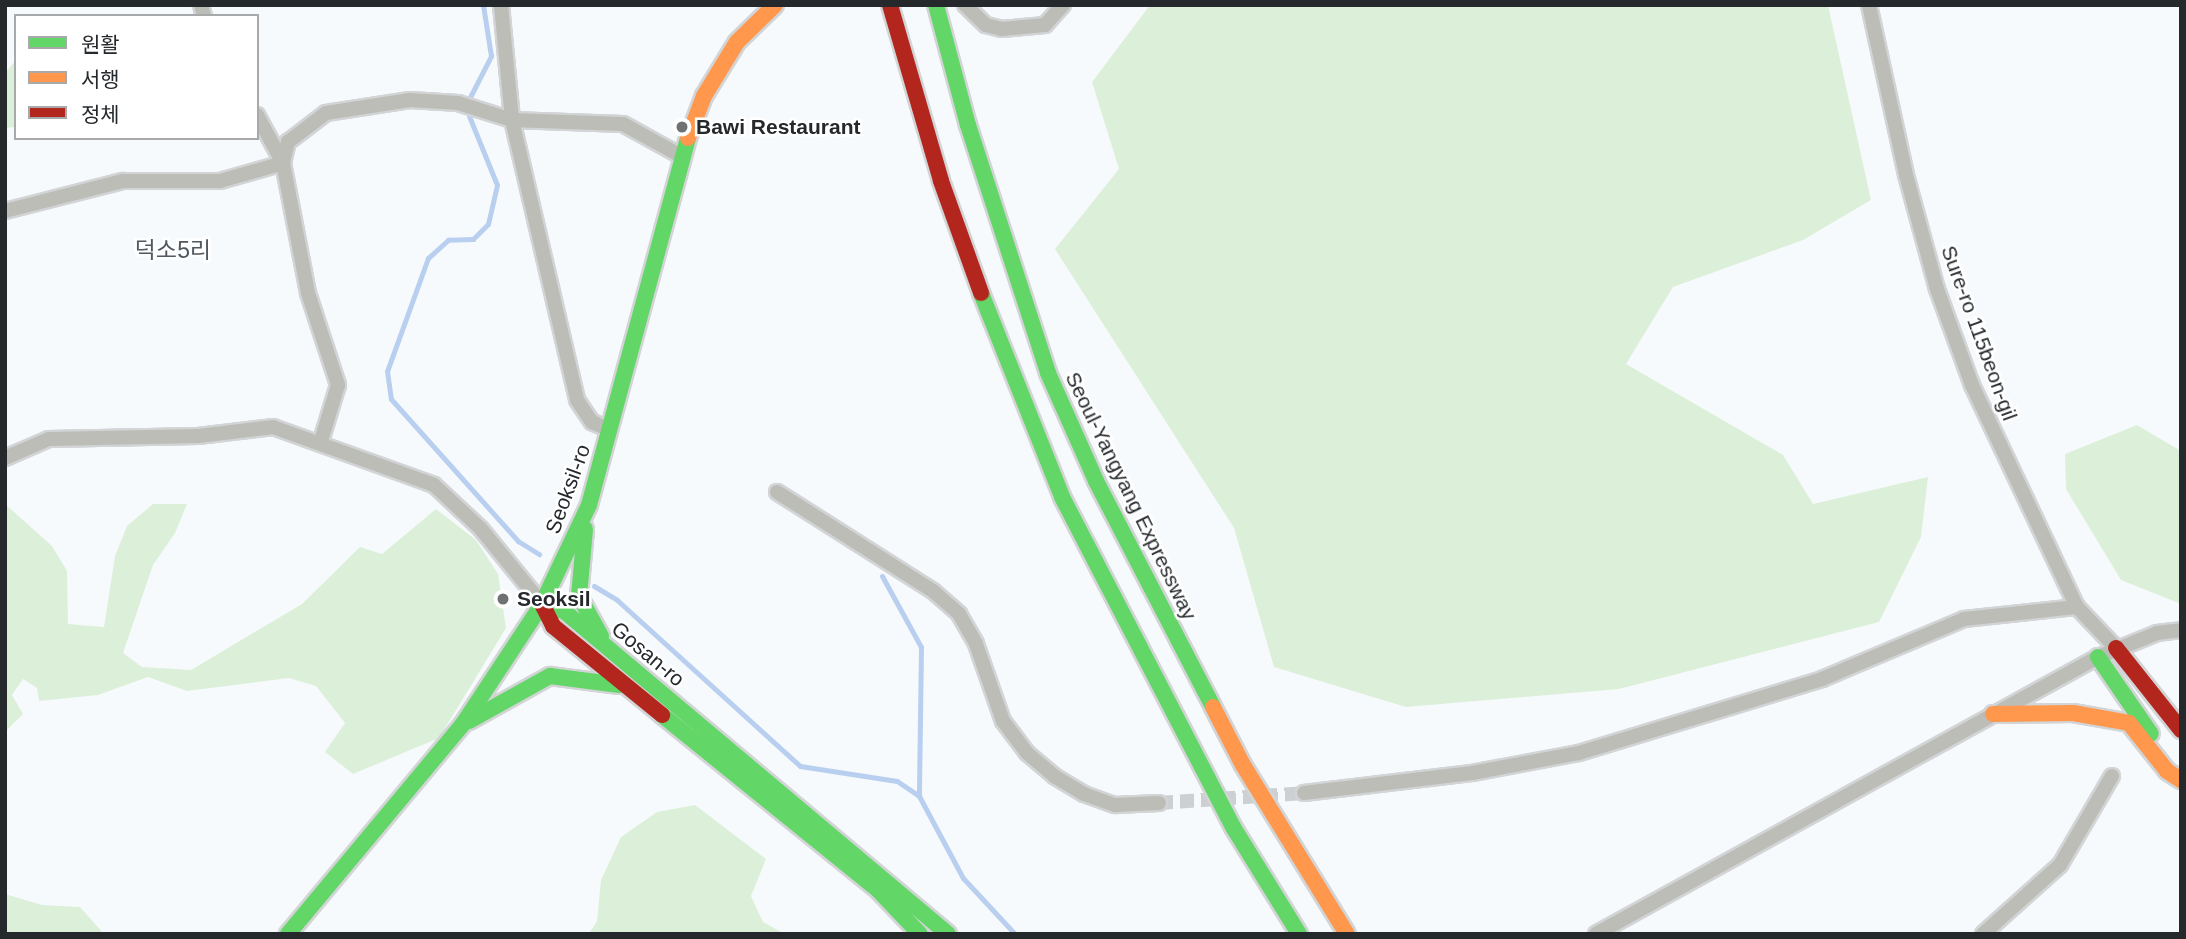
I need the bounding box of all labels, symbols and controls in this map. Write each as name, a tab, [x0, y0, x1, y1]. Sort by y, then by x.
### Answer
legend	[14, 14, 259, 140]
text: 원활	[81, 33, 120, 56]
text: 서행	[81, 68, 120, 91]
text: 정체	[81, 103, 120, 126]
place label: Bawi Restaurant	[696, 114, 861, 140]
marker: Bawi Restaurant	[674, 119, 690, 135]
district label: 덕소5리	[135, 236, 211, 264]
street label: Sure-ro 115beon-gil	[1936, 242, 2022, 424]
street label: Seoul-Yangyang Expressway	[1060, 368, 1202, 624]
street label: Seoksil-ro	[540, 441, 596, 537]
place label: Seoksil	[517, 586, 591, 612]
marker: Seoksil	[495, 591, 511, 607]
street label: Gosan-ro	[606, 616, 690, 692]

